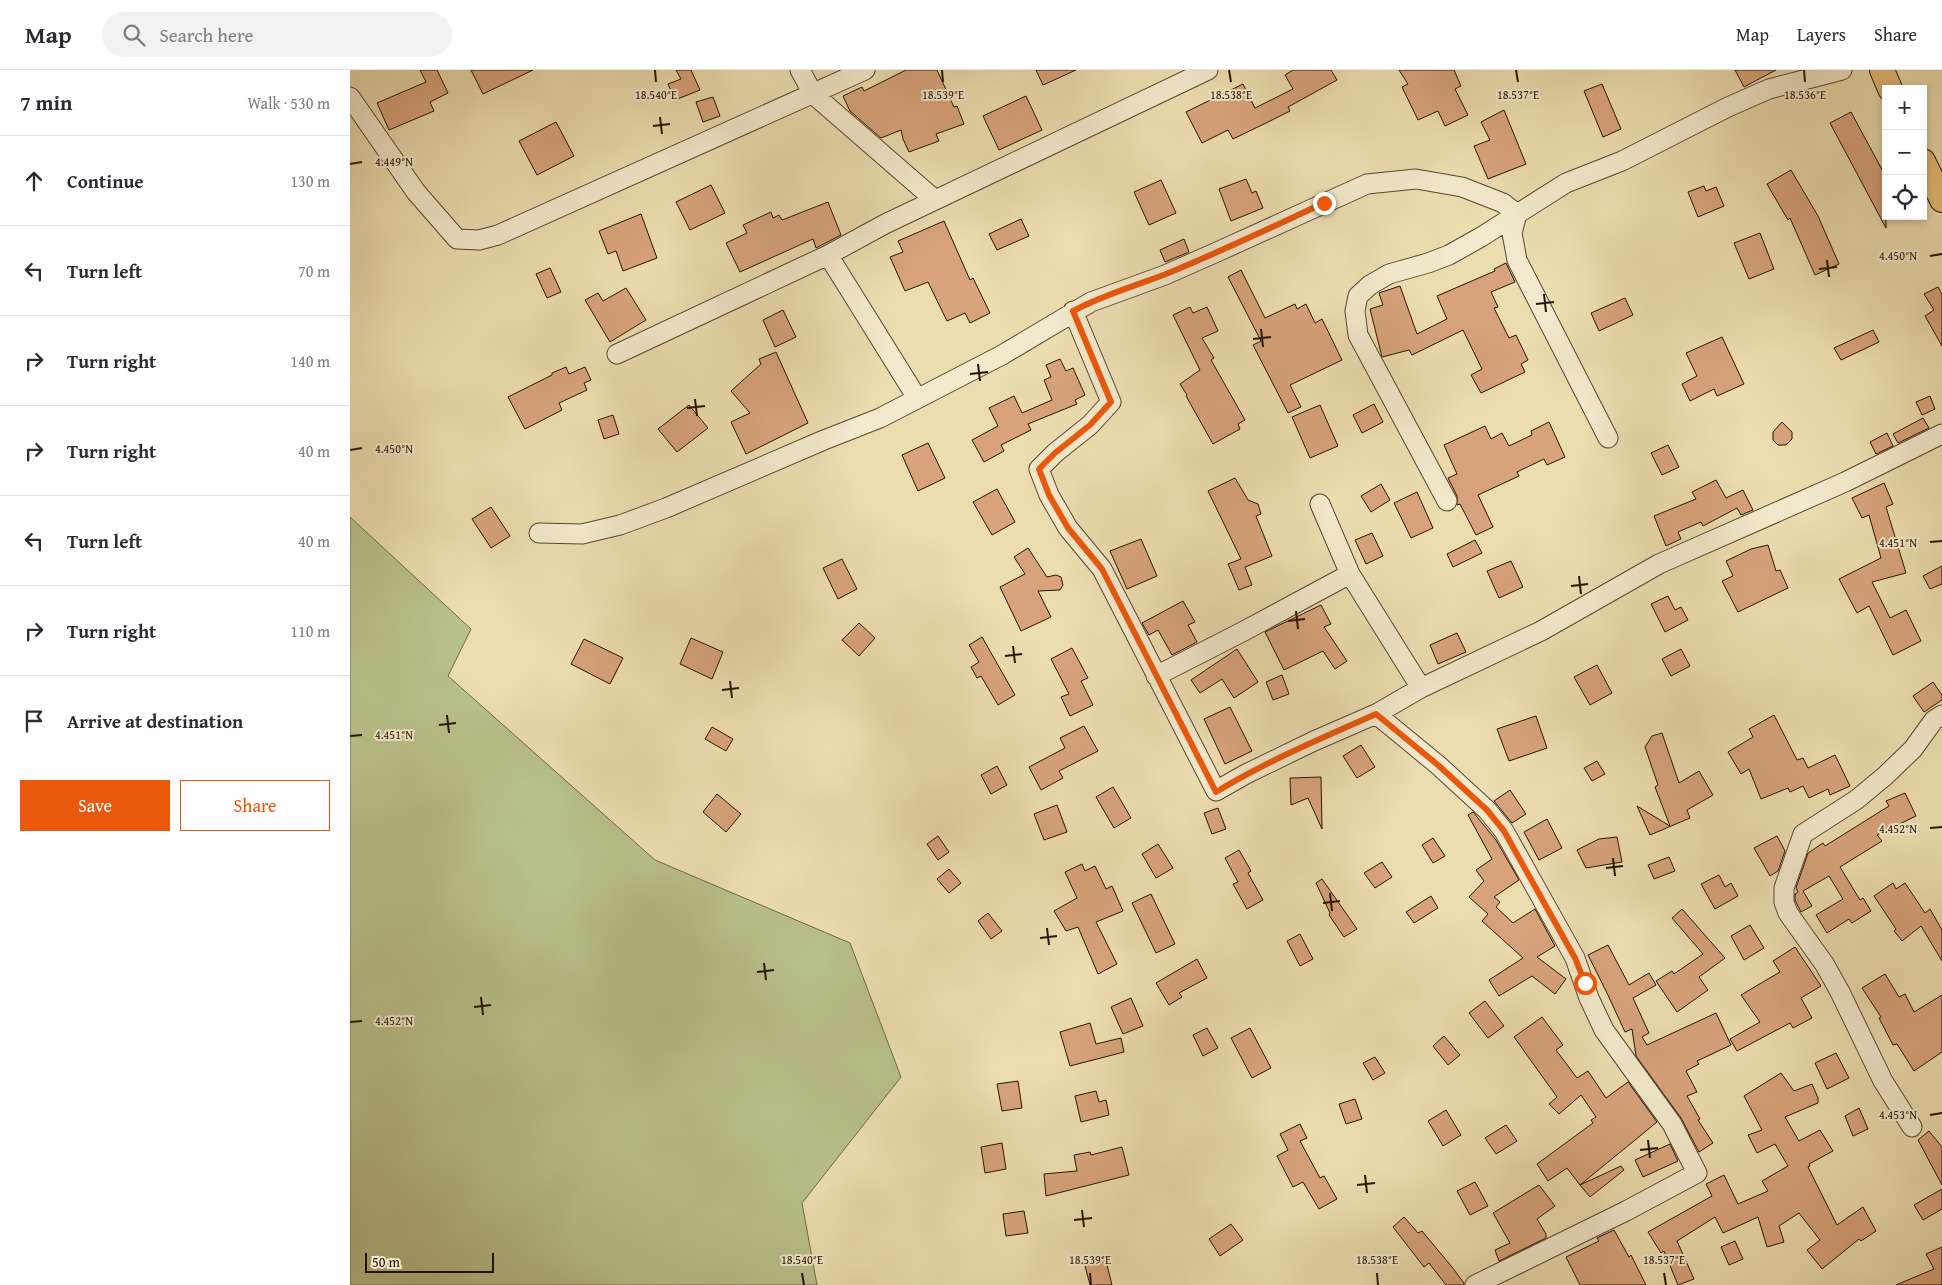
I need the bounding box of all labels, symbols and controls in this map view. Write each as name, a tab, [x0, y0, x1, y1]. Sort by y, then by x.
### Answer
search box	[102, 12, 452, 57]
text: Map	[25, 17, 72, 52]
icon: search	[120, 21, 148, 49]
text: Search here	[160, 21, 253, 49]
text: Map	[1736, 21, 1769, 48]
text: Layers	[1797, 21, 1846, 48]
text: Share	[1874, 21, 1917, 48]
map controls	[1882, 85, 1927, 220]
button: +	[1882, 85, 1927, 130]
text: 18.540°E	[635, 86, 677, 103]
text: 18.539°E	[922, 86, 964, 103]
text: 18.538°E	[1210, 86, 1252, 103]
text: 18.537°E	[1497, 86, 1539, 103]
text: 18.536°E	[1784, 86, 1826, 103]
text: 7 min	[20, 87, 72, 118]
text: Walk · 530 m	[247, 91, 330, 115]
button: −	[1882, 130, 1927, 175]
text: 4.449°N	[375, 153, 413, 170]
icon: ahead	[20, 167, 48, 195]
text: Continue	[67, 167, 144, 195]
text: 130 m	[290, 169, 330, 193]
button: locate	[1882, 175, 1927, 220]
route end	[1313, 192, 1336, 215]
text: 4.450°N	[1879, 247, 1917, 264]
icon: left	[20, 257, 48, 285]
text: Turn left	[67, 257, 142, 285]
text: 70 m	[298, 259, 330, 283]
icon: right	[20, 347, 48, 375]
text: Turn right	[67, 347, 156, 375]
text: 140 m	[290, 349, 330, 373]
icon: right	[20, 437, 48, 465]
text: Turn right	[67, 437, 156, 465]
text: 40 m	[298, 439, 330, 463]
text: 4.450°N	[375, 440, 413, 457]
icon: left	[20, 527, 48, 555]
text: Turn left	[67, 527, 142, 555]
text: 40 m	[298, 529, 330, 553]
text: 4.451°N	[1879, 534, 1917, 551]
icon: right	[20, 617, 48, 645]
text: Turn right	[67, 617, 156, 645]
text: 110 m	[290, 619, 330, 643]
icon: arrive	[20, 707, 48, 735]
text: Arrive at destination	[67, 707, 243, 735]
text: 4.451°N	[375, 726, 413, 743]
button: Save	[20, 780, 170, 831]
button: Share	[180, 780, 330, 831]
text: 4.452°N	[1879, 820, 1917, 837]
route start	[1574, 972, 1597, 995]
text: 4.452°N	[375, 1012, 413, 1029]
text: 4.453°N	[1879, 1106, 1917, 1123]
scale bar	[365, 1250, 494, 1273]
text: 18.540°E	[781, 1251, 823, 1268]
text: 18.539°E	[1069, 1251, 1111, 1268]
text: 18.538°E	[1356, 1251, 1398, 1268]
text: 18.537°E	[1643, 1251, 1685, 1268]
text: 50 m	[372, 1252, 400, 1272]

